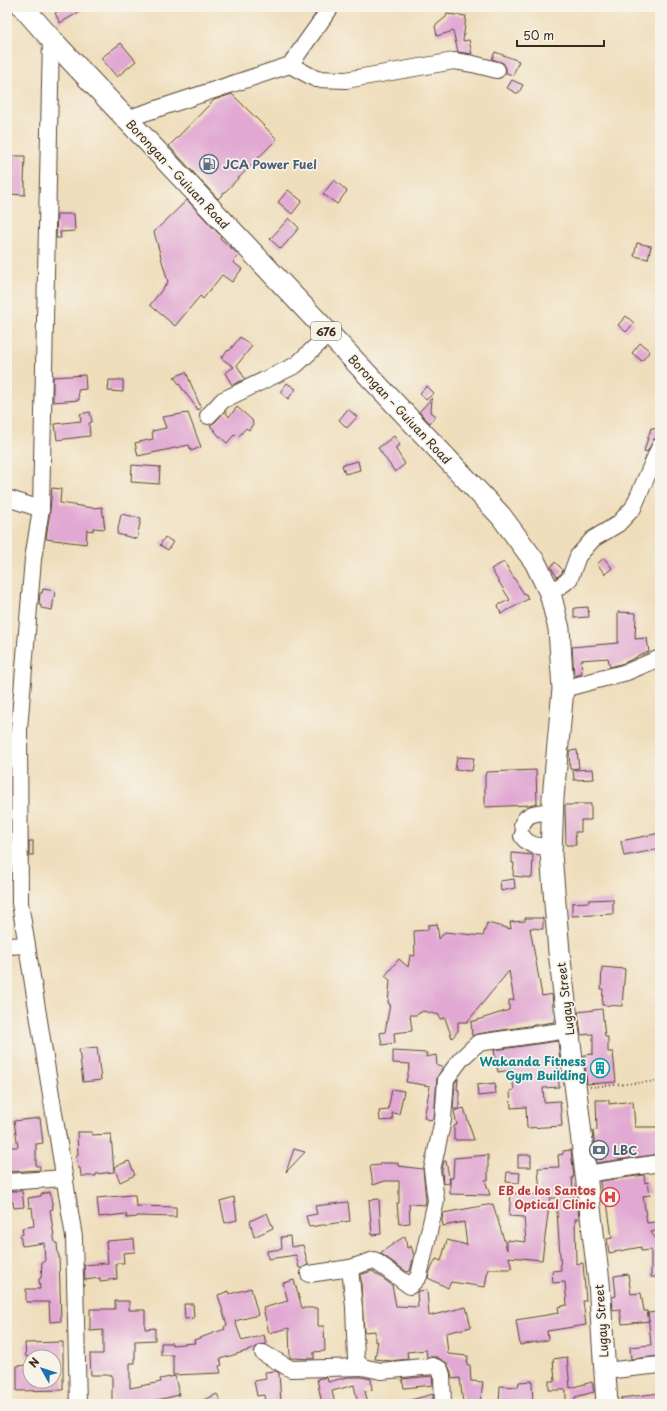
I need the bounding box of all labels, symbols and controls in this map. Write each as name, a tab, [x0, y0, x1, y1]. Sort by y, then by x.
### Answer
scale bar	[517, 22, 604, 48]
text: 50 m	[523, 26, 554, 44]
street label: Borongan – Guiuan Road	[122, 115, 234, 233]
fuel station icon: JCA Power Fuel	[198, 153, 220, 175]
place label: JCA Power Fuel	[223, 155, 317, 173]
road number: 676	[311, 322, 341, 340]
street label: Borongan – Guiuan Road	[344, 350, 456, 468]
street label: Lugay Street	[552, 961, 578, 1037]
place label: Wakanda Fitness Gym Building	[480, 1052, 586, 1084]
building icon: Wakanda Fitness Gym Building	[589, 1057, 611, 1079]
bank icon: LBC	[588, 1139, 610, 1161]
place label: LBC	[613, 1141, 637, 1159]
place label: EB de los Santos Optical Clinic	[498, 1181, 596, 1213]
hospital icon: EB de los Santos Optical Clinic	[599, 1186, 621, 1208]
street label: Lugay Street	[589, 1284, 613, 1358]
north arrow	[22, 1349, 62, 1389]
text: N	[24, 1353, 43, 1371]

